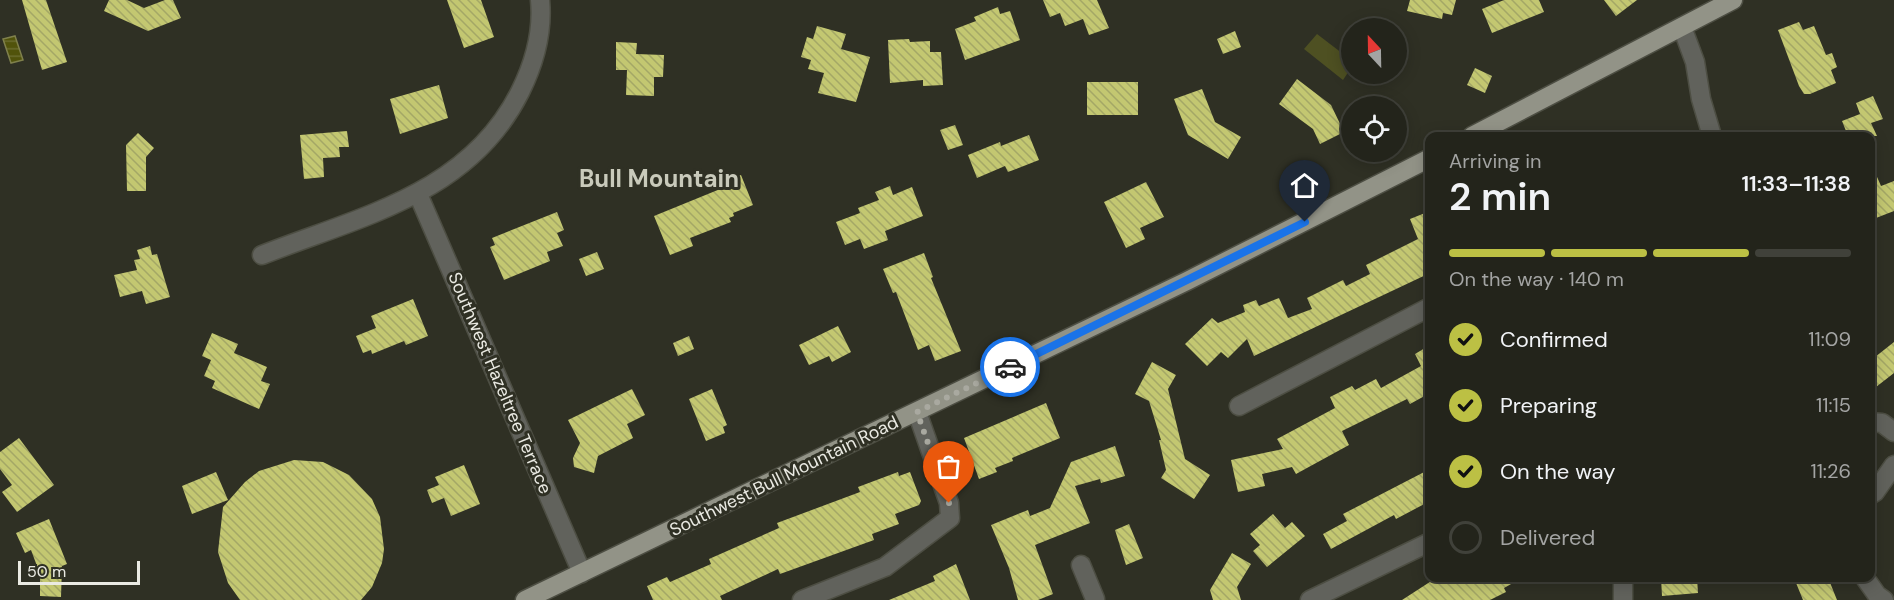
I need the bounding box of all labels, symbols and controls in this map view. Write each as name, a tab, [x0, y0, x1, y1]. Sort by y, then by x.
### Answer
north arrow	[1341, 18, 1407, 84]
map controls	[1341, 18, 1407, 162]
button: locate	[1341, 96, 1407, 162]
text: Arriving in	[1449, 148, 1541, 174]
pin	[1279, 160, 1330, 222]
district label: Bull Mountain	[579, 163, 739, 194]
icon: home	[1288, 169, 1321, 202]
text: 11:33–11:38	[1741, 169, 1851, 198]
text: 2 min	[1449, 171, 1551, 222]
text: On the way · 140 m	[1449, 266, 1624, 292]
street label: Southwest Hazeltree Terrace	[442, 269, 558, 497]
icon: check	[1449, 323, 1482, 356]
text: Confirmed	[1500, 325, 1608, 354]
text: 11:09	[1808, 326, 1851, 352]
courier	[980, 337, 1040, 397]
icon: car	[994, 351, 1027, 384]
icon: check	[1449, 389, 1482, 422]
text: Preparing	[1500, 391, 1597, 420]
text: 11:15	[1816, 392, 1851, 418]
street label: Southwest Bull Mountain Road	[666, 410, 902, 542]
pin	[923, 441, 974, 503]
icon: bag	[932, 450, 965, 483]
icon: check	[1449, 455, 1482, 488]
text: On the way	[1500, 457, 1615, 486]
text: 11:26	[1810, 458, 1851, 484]
text: Delivered	[1500, 523, 1595, 552]
scale bar	[18, 558, 140, 586]
text: 50 m	[27, 561, 66, 582]

